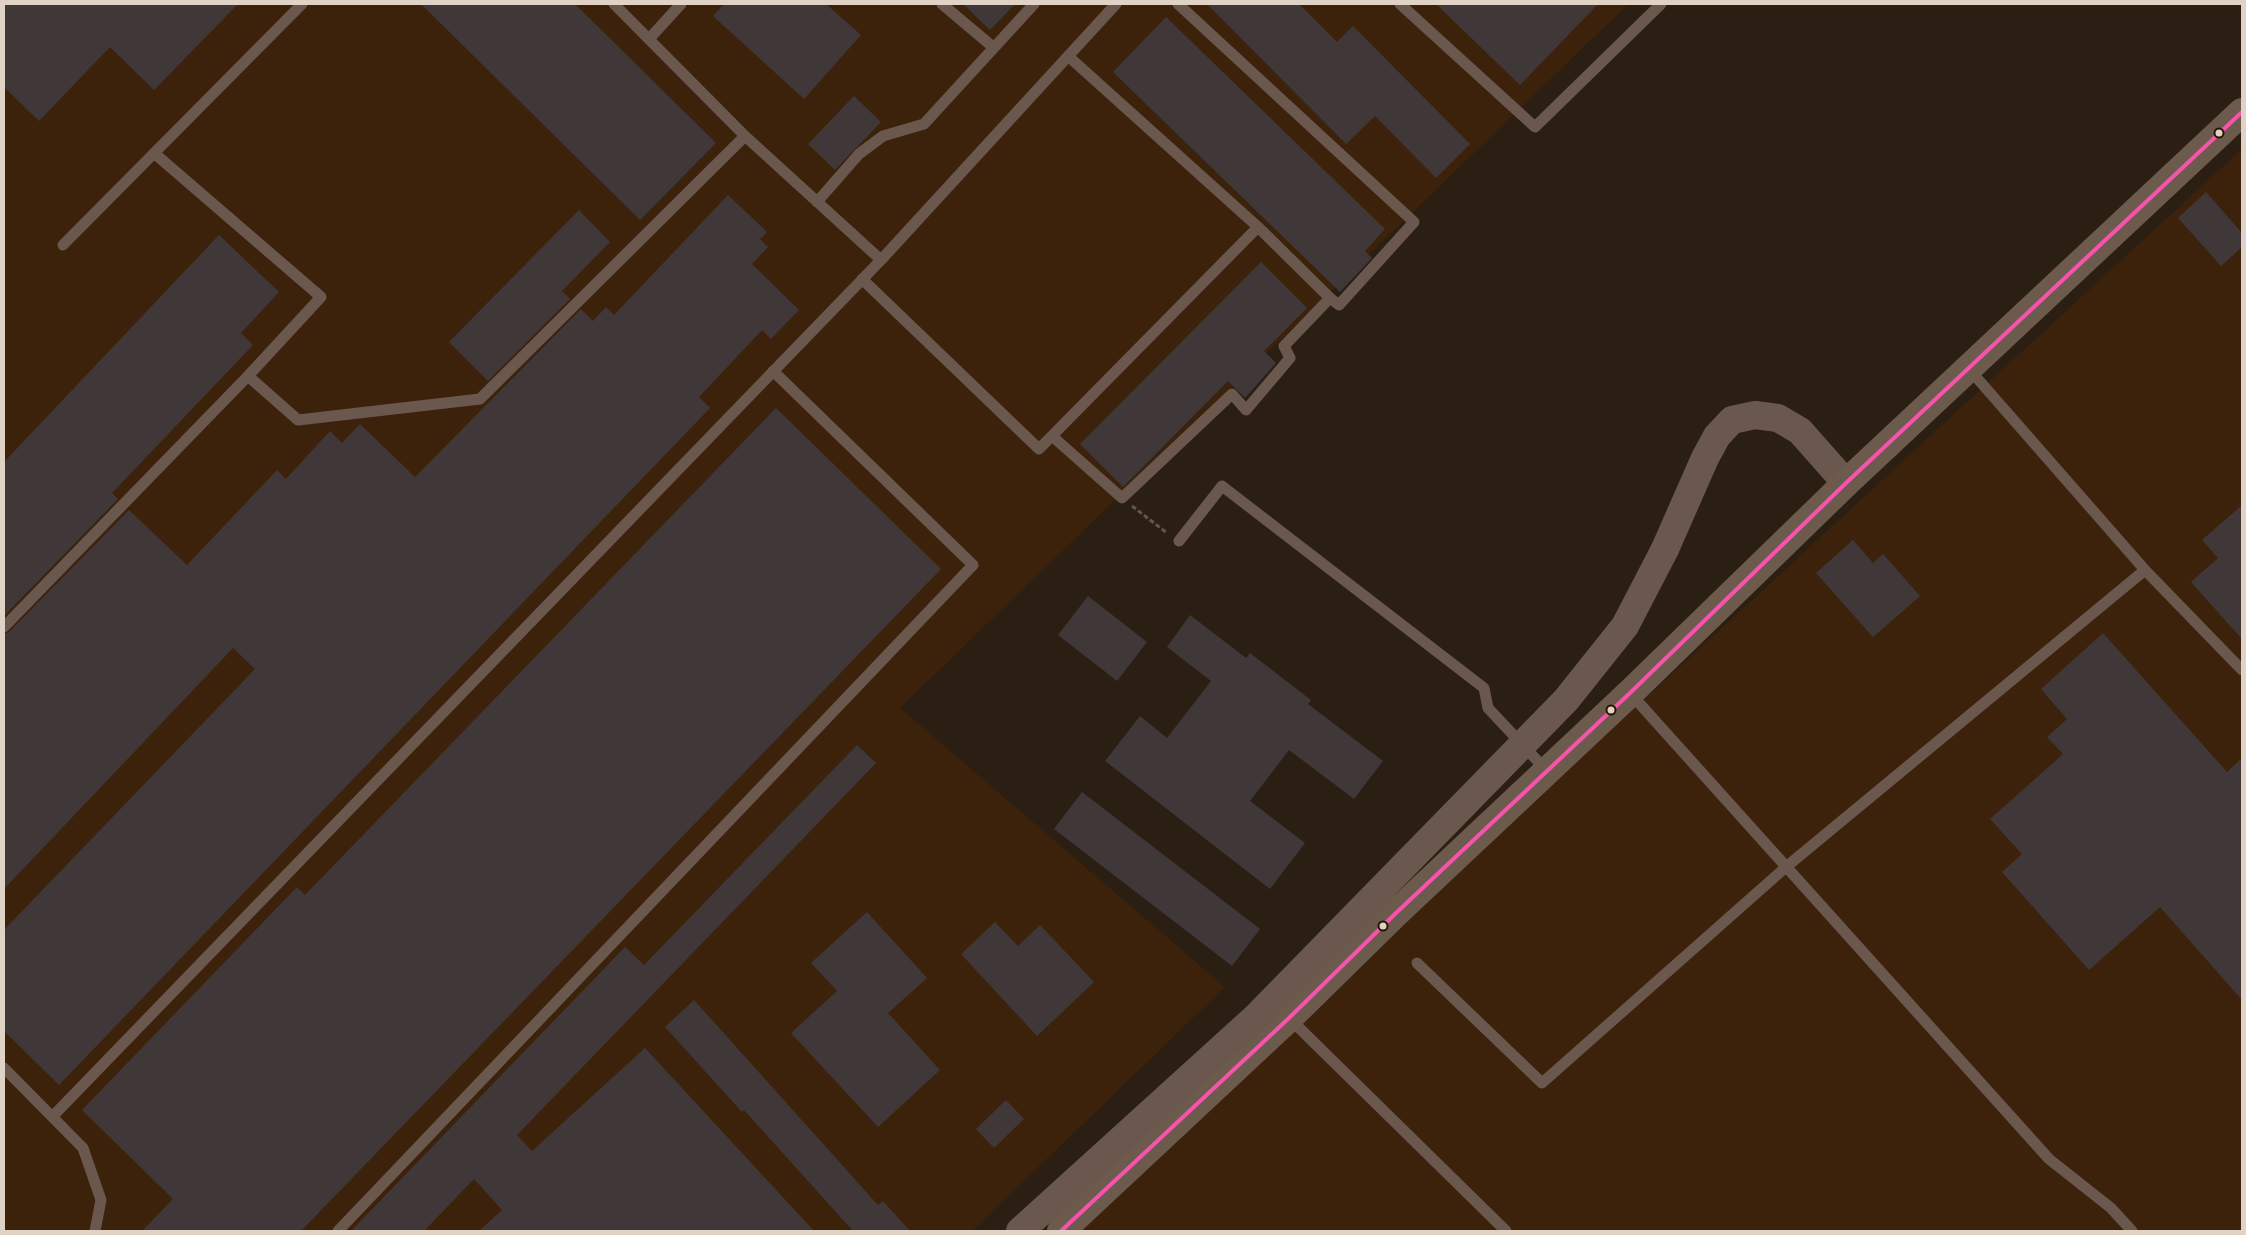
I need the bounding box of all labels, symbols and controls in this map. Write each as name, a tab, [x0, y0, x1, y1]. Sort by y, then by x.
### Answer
unlabelled marker	[2214, 128, 2224, 138]
unlabelled marker	[1606, 705, 1616, 715]
unlabelled marker	[1378, 921, 1388, 931]

